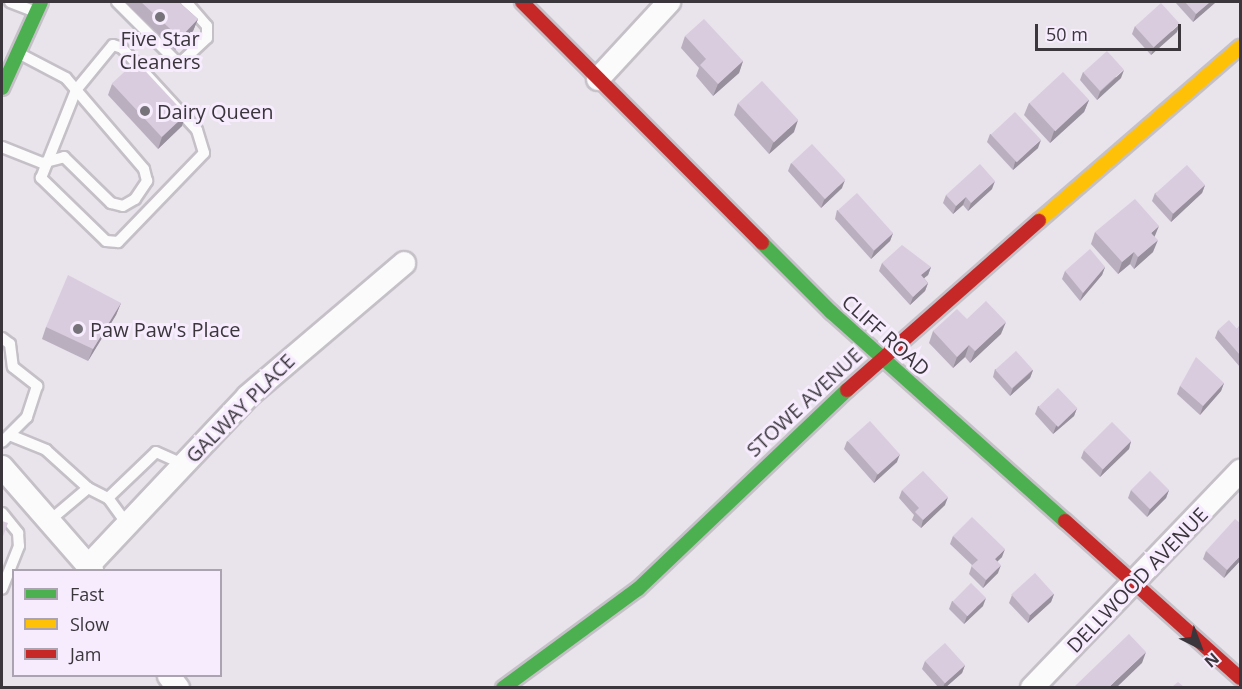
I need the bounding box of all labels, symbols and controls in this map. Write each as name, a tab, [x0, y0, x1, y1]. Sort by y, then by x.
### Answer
marker: Five Star Cleaners	[153, 10, 167, 24]
scale bar	[1038, 12, 1184, 50]
text: 50 m	[1046, 22, 1088, 46]
place label: Five Star Cleaners	[119, 27, 201, 74]
place label: Dairy Queen	[157, 99, 274, 123]
marker: Dairy Queen	[138, 104, 152, 118]
street label: CLIFF ROAD	[837, 289, 935, 381]
place label: Paw Paw's Place	[90, 317, 241, 341]
marker: Paw Paw's Place	[71, 322, 85, 336]
street label: STOWE AVENUE	[741, 343, 867, 461]
street label: GALWAY PLACE	[181, 349, 299, 467]
street label: DELLWOOD AVENUE	[1062, 503, 1212, 657]
legend	[12, 569, 222, 677]
text: Fast	[70, 582, 104, 606]
text: Slow	[70, 612, 109, 636]
north arrow	[1170, 617, 1230, 677]
text: Jam	[70, 642, 102, 666]
text: N	[1200, 648, 1224, 673]

